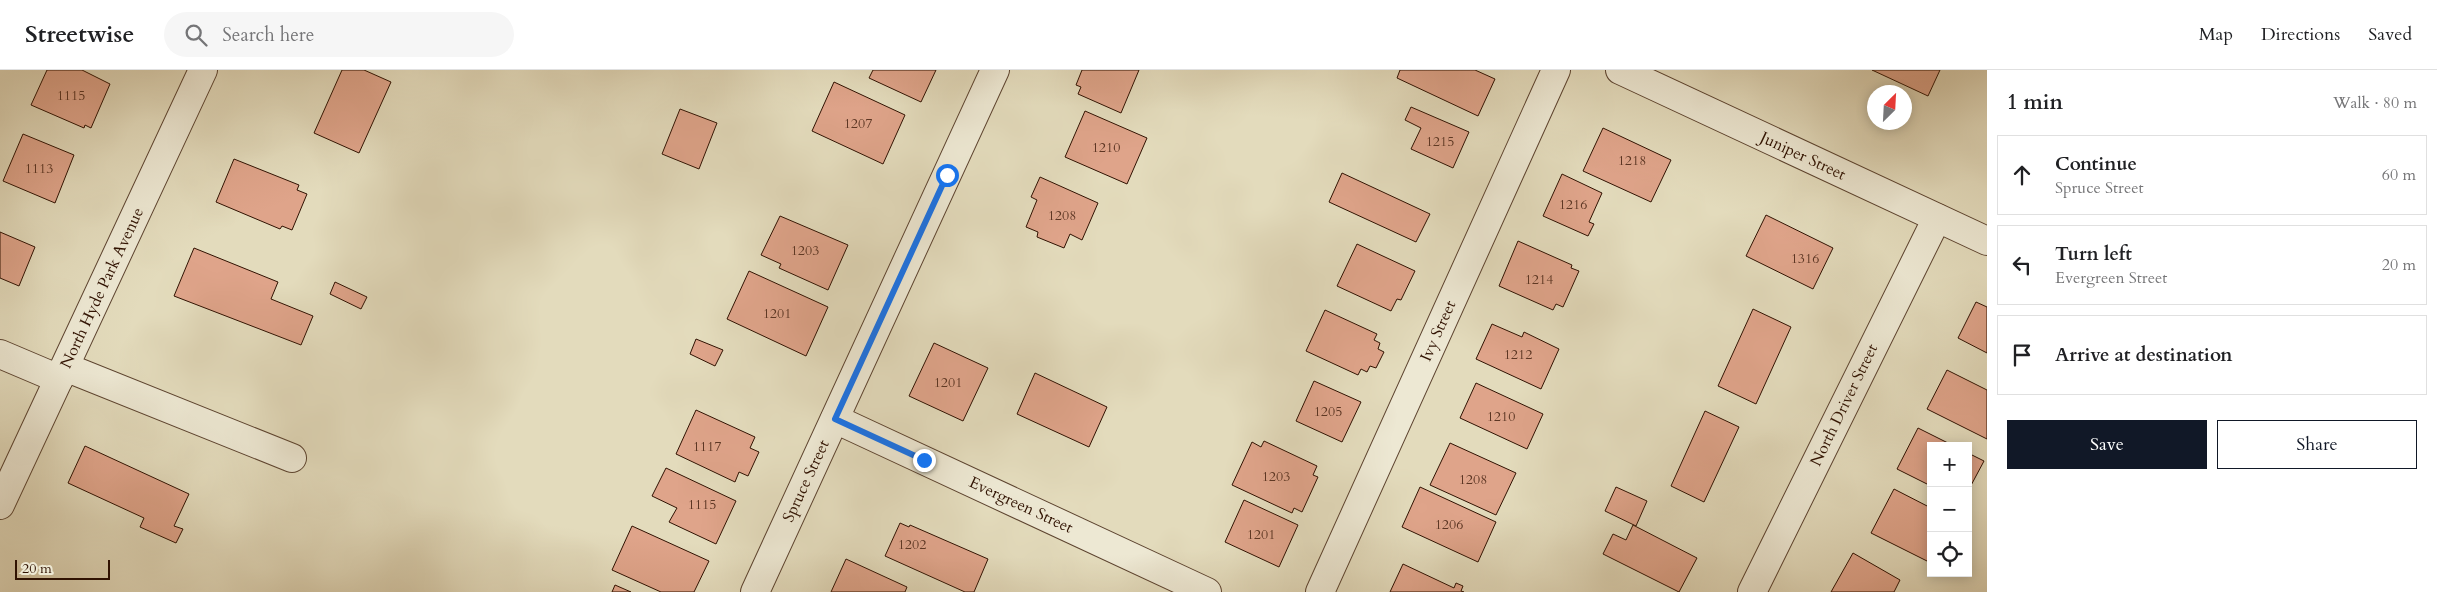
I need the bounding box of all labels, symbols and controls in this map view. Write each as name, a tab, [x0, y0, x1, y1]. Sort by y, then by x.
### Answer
search box	[164, 12, 514, 57]
text: Streetwise	[25, 18, 134, 51]
icon: search	[182, 21, 210, 49]
text: Search here	[222, 22, 314, 48]
text: Map	[2199, 22, 2233, 47]
text: Directions	[2261, 22, 2340, 47]
text: Saved	[2368, 22, 2412, 47]
north arrow	[1867, 85, 1912, 130]
house number: 1115	[57, 86, 85, 105]
text: 1 min	[2007, 88, 2063, 117]
text: Walk · 80 m	[2333, 92, 2417, 114]
house number: 1207	[844, 114, 872, 133]
street label: Juniper Street	[1755, 126, 1849, 185]
house number: 1215	[1426, 132, 1454, 151]
house number: 1210	[1092, 138, 1120, 157]
house number: 1218	[1618, 151, 1646, 170]
text: Continue	[2055, 151, 2137, 177]
house number: 1113	[25, 159, 53, 178]
icon: ahead	[2008, 161, 2036, 189]
route start	[936, 164, 959, 187]
text: 60 m	[2382, 164, 2416, 186]
text: Spruce Street	[2055, 177, 2144, 199]
house number: 1216	[1559, 195, 1587, 214]
street label: North Hyde Park Avenue	[55, 204, 149, 372]
house number: 1208	[1048, 206, 1076, 225]
house number: 1203	[791, 241, 819, 260]
text: Turn left	[2055, 241, 2132, 267]
house number: 1316	[1791, 249, 1819, 268]
icon: left	[2008, 251, 2036, 279]
text: 20 m	[2382, 254, 2416, 276]
text: Evergreen Street	[2055, 267, 2167, 289]
house number: 1214	[1525, 270, 1553, 289]
street label: Ivy Street	[1415, 297, 1461, 365]
house number: 1201	[763, 304, 791, 323]
street label: North Driver Street	[1805, 340, 1883, 470]
icon: arrive	[2008, 341, 2036, 369]
text: Arrive at destination	[2055, 342, 2232, 368]
house number: 1212	[1504, 345, 1532, 364]
house number: 1201	[934, 373, 962, 392]
house number: 1205	[1314, 402, 1342, 421]
house number: 1210	[1487, 407, 1515, 426]
button: Save	[2007, 420, 2207, 469]
button: Share	[2217, 420, 2417, 469]
street label: Spruce Street	[777, 436, 835, 526]
house number: 1117	[693, 437, 721, 456]
map controls	[1927, 442, 1972, 577]
button: +	[1927, 442, 1972, 487]
route end	[913, 449, 936, 472]
house number: 1203	[1262, 467, 1290, 486]
house number: 1208	[1459, 470, 1487, 489]
street label: Evergreen Street	[965, 471, 1077, 539]
button: −	[1927, 487, 1972, 532]
house number: 1115	[688, 495, 716, 514]
house number: 1206	[1435, 515, 1463, 534]
house number: 1201	[1247, 525, 1275, 544]
button: locate	[1927, 532, 1972, 577]
house number: 1202	[898, 535, 926, 554]
scale bar	[15, 557, 110, 580]
text: 20 m	[22, 559, 52, 578]

